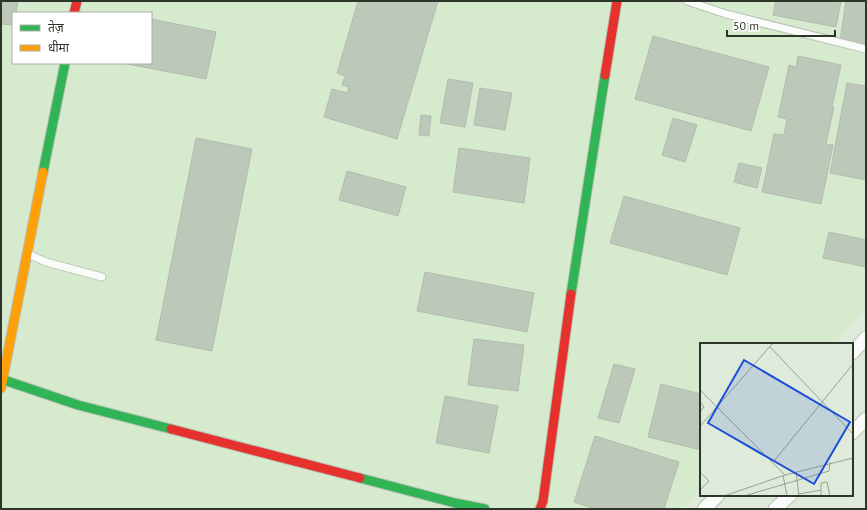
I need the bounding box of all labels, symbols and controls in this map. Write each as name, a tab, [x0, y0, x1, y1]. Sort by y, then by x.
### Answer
legend	[12, 12, 152, 64]
scale bar	[727, 12, 835, 38]
text: 50 m	[733, 18, 759, 33]
text: तेज़	[48, 20, 65, 35]
text: धीमा	[48, 40, 70, 55]
inset map	[700, 343, 853, 496]

